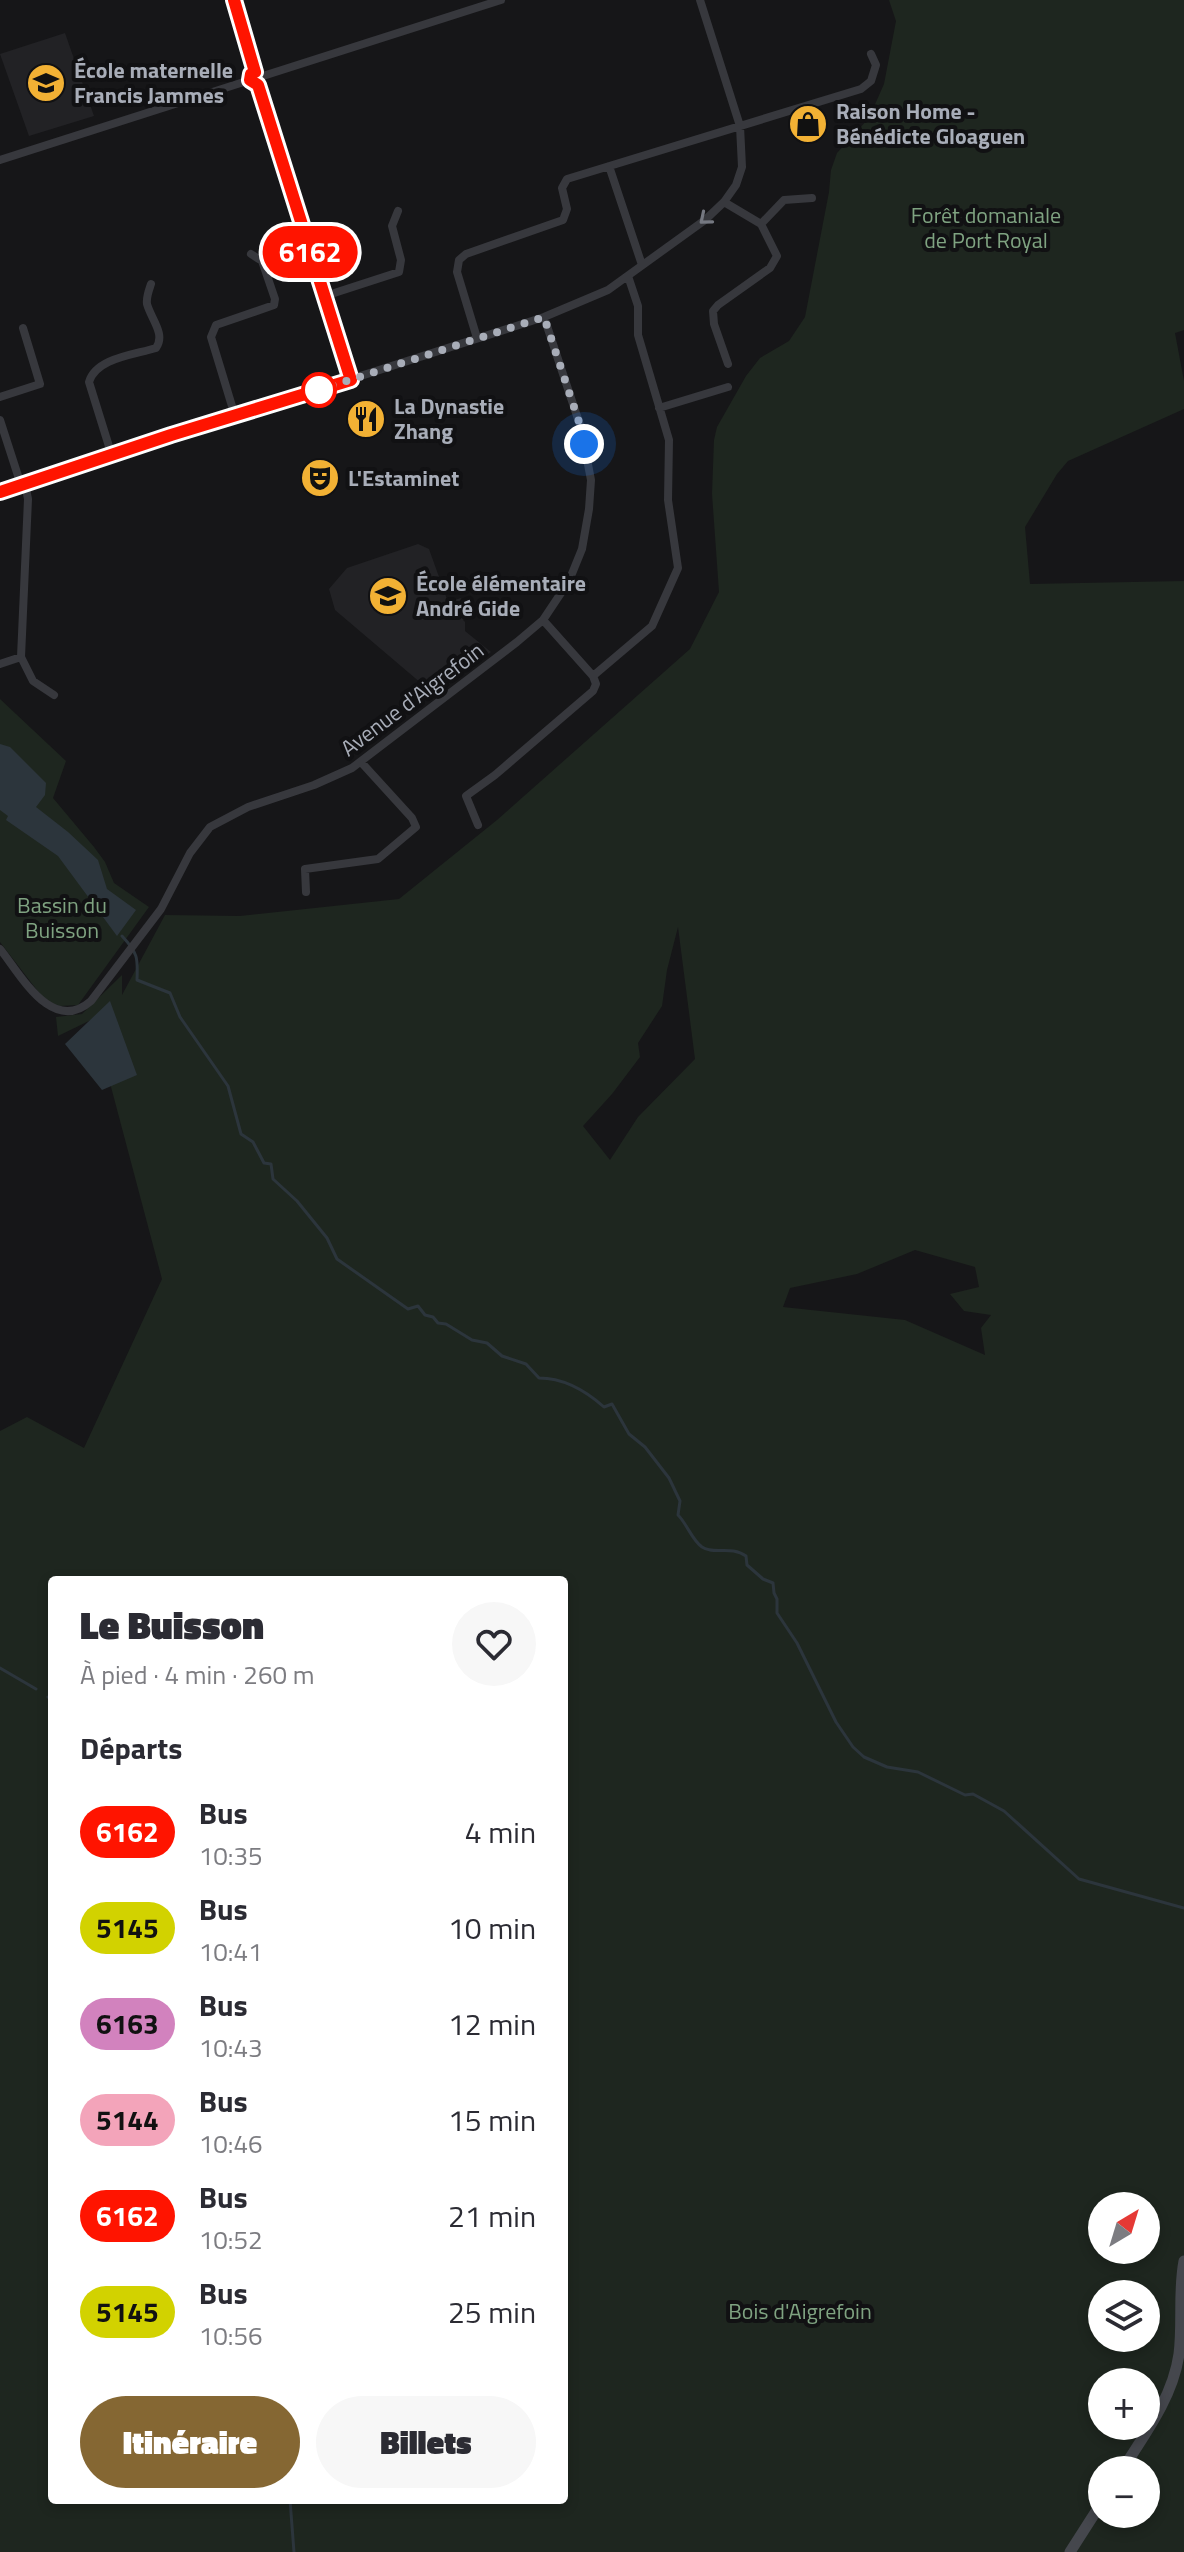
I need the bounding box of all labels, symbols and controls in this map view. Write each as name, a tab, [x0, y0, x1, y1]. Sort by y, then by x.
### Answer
place label: École maternelle Francis Jammes	[74, 53, 233, 112]
school or university icon: École maternelle Francis Jammes	[25, 62, 67, 104]
place label: Raison Home - Bénédicte Gloaguen	[836, 94, 1025, 153]
shop icon: Raison Home - Bénédicte Gloaguen	[787, 103, 829, 145]
park label: Forêt domaniale de Port Royal	[911, 198, 1061, 257]
one-way arrow	[700, 209, 714, 224]
line badge: 6162	[254, 226, 366, 278]
text: 6162	[279, 230, 341, 273]
unlabelled marker	[302, 373, 336, 407]
place label: La Dynastie Zhang	[394, 389, 504, 448]
restaurant icon: La Dynastie Zhang	[345, 398, 387, 440]
your location	[564, 424, 604, 464]
theatre icon: L'Estaminet	[299, 457, 341, 499]
place label: L'Estaminet	[348, 461, 459, 495]
place label: École élémentaire André Gide	[416, 566, 586, 625]
school or university icon: École élémentaire André Gide	[367, 575, 409, 617]
street label: Avenue d'Aigrefoin	[333, 634, 491, 764]
park label: Bassin du Buisson	[17, 888, 107, 947]
text: Le Buisson	[80, 1596, 264, 1654]
button: heart	[452, 1602, 536, 1686]
text: À pied · 4 min · 260 m	[80, 1655, 314, 1694]
text: Départs	[80, 1725, 182, 1771]
text: Bus	[199, 1790, 248, 1836]
text: 4 min	[465, 1809, 536, 1855]
text: 6162	[96, 1810, 159, 1853]
text: 10:35	[199, 1836, 263, 1875]
text: Bus	[199, 1886, 248, 1932]
text: 10 min	[448, 1905, 536, 1951]
text: 5145	[96, 1906, 159, 1949]
text: 10:41	[199, 1932, 263, 1971]
text: Bus	[199, 1982, 248, 2028]
text: 12 min	[448, 2001, 536, 2047]
text: 6163	[96, 2002, 159, 2045]
text: 10:43	[199, 2028, 263, 2067]
text: Bus	[199, 2078, 248, 2124]
text: 15 min	[448, 2097, 536, 2143]
text: 5144	[96, 2098, 159, 2141]
text: 10:46	[199, 2124, 263, 2163]
text: Bus	[199, 2174, 248, 2220]
north arrow	[1088, 2192, 1160, 2264]
map controls	[1088, 2192, 1160, 2528]
text: 21 min	[448, 2193, 536, 2239]
text: 6162	[96, 2194, 159, 2237]
text: 10:52	[199, 2220, 263, 2259]
text: Bus	[199, 2270, 248, 2316]
button: layers	[1088, 2280, 1160, 2352]
text: 25 min	[448, 2289, 536, 2335]
text: 5145	[96, 2290, 159, 2333]
park label: Bois d'Aigrefoin	[728, 2294, 872, 2328]
text: 10:56	[199, 2316, 263, 2355]
button: +	[1088, 2368, 1160, 2440]
button: Itinéraire	[80, 2396, 300, 2488]
button: Billets	[316, 2396, 536, 2488]
button: −	[1088, 2456, 1160, 2528]

